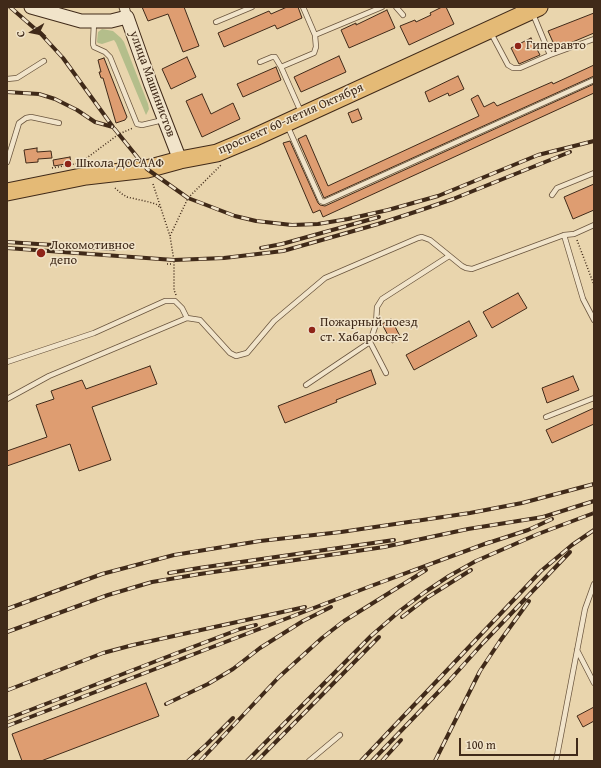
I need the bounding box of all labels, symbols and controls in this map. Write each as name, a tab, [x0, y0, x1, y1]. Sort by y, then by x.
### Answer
north arrow	[12, 12, 52, 52]
street label: улица Машинистов	[125, 29, 179, 139]
text: С	[12, 30, 29, 39]
place label: Гиперавто	[526, 38, 586, 54]
marker: Гиперавто	[513, 41, 523, 51]
street label: проспект 60-летия Октября	[216, 80, 366, 158]
place label: Школа ДОСААФ	[76, 156, 164, 172]
marker: Школа ДОСААФ	[63, 159, 73, 169]
place label: Локомотивное депо	[50, 238, 135, 269]
marker: Локомотивное депо	[35, 247, 47, 259]
place label: Пожарный поезд ст. Хабаровск-2	[320, 315, 418, 346]
marker: Пожарный поезд ст. Хабаровск-2	[307, 325, 317, 335]
scale bar	[461, 730, 580, 756]
text: 100 m	[466, 736, 496, 753]

